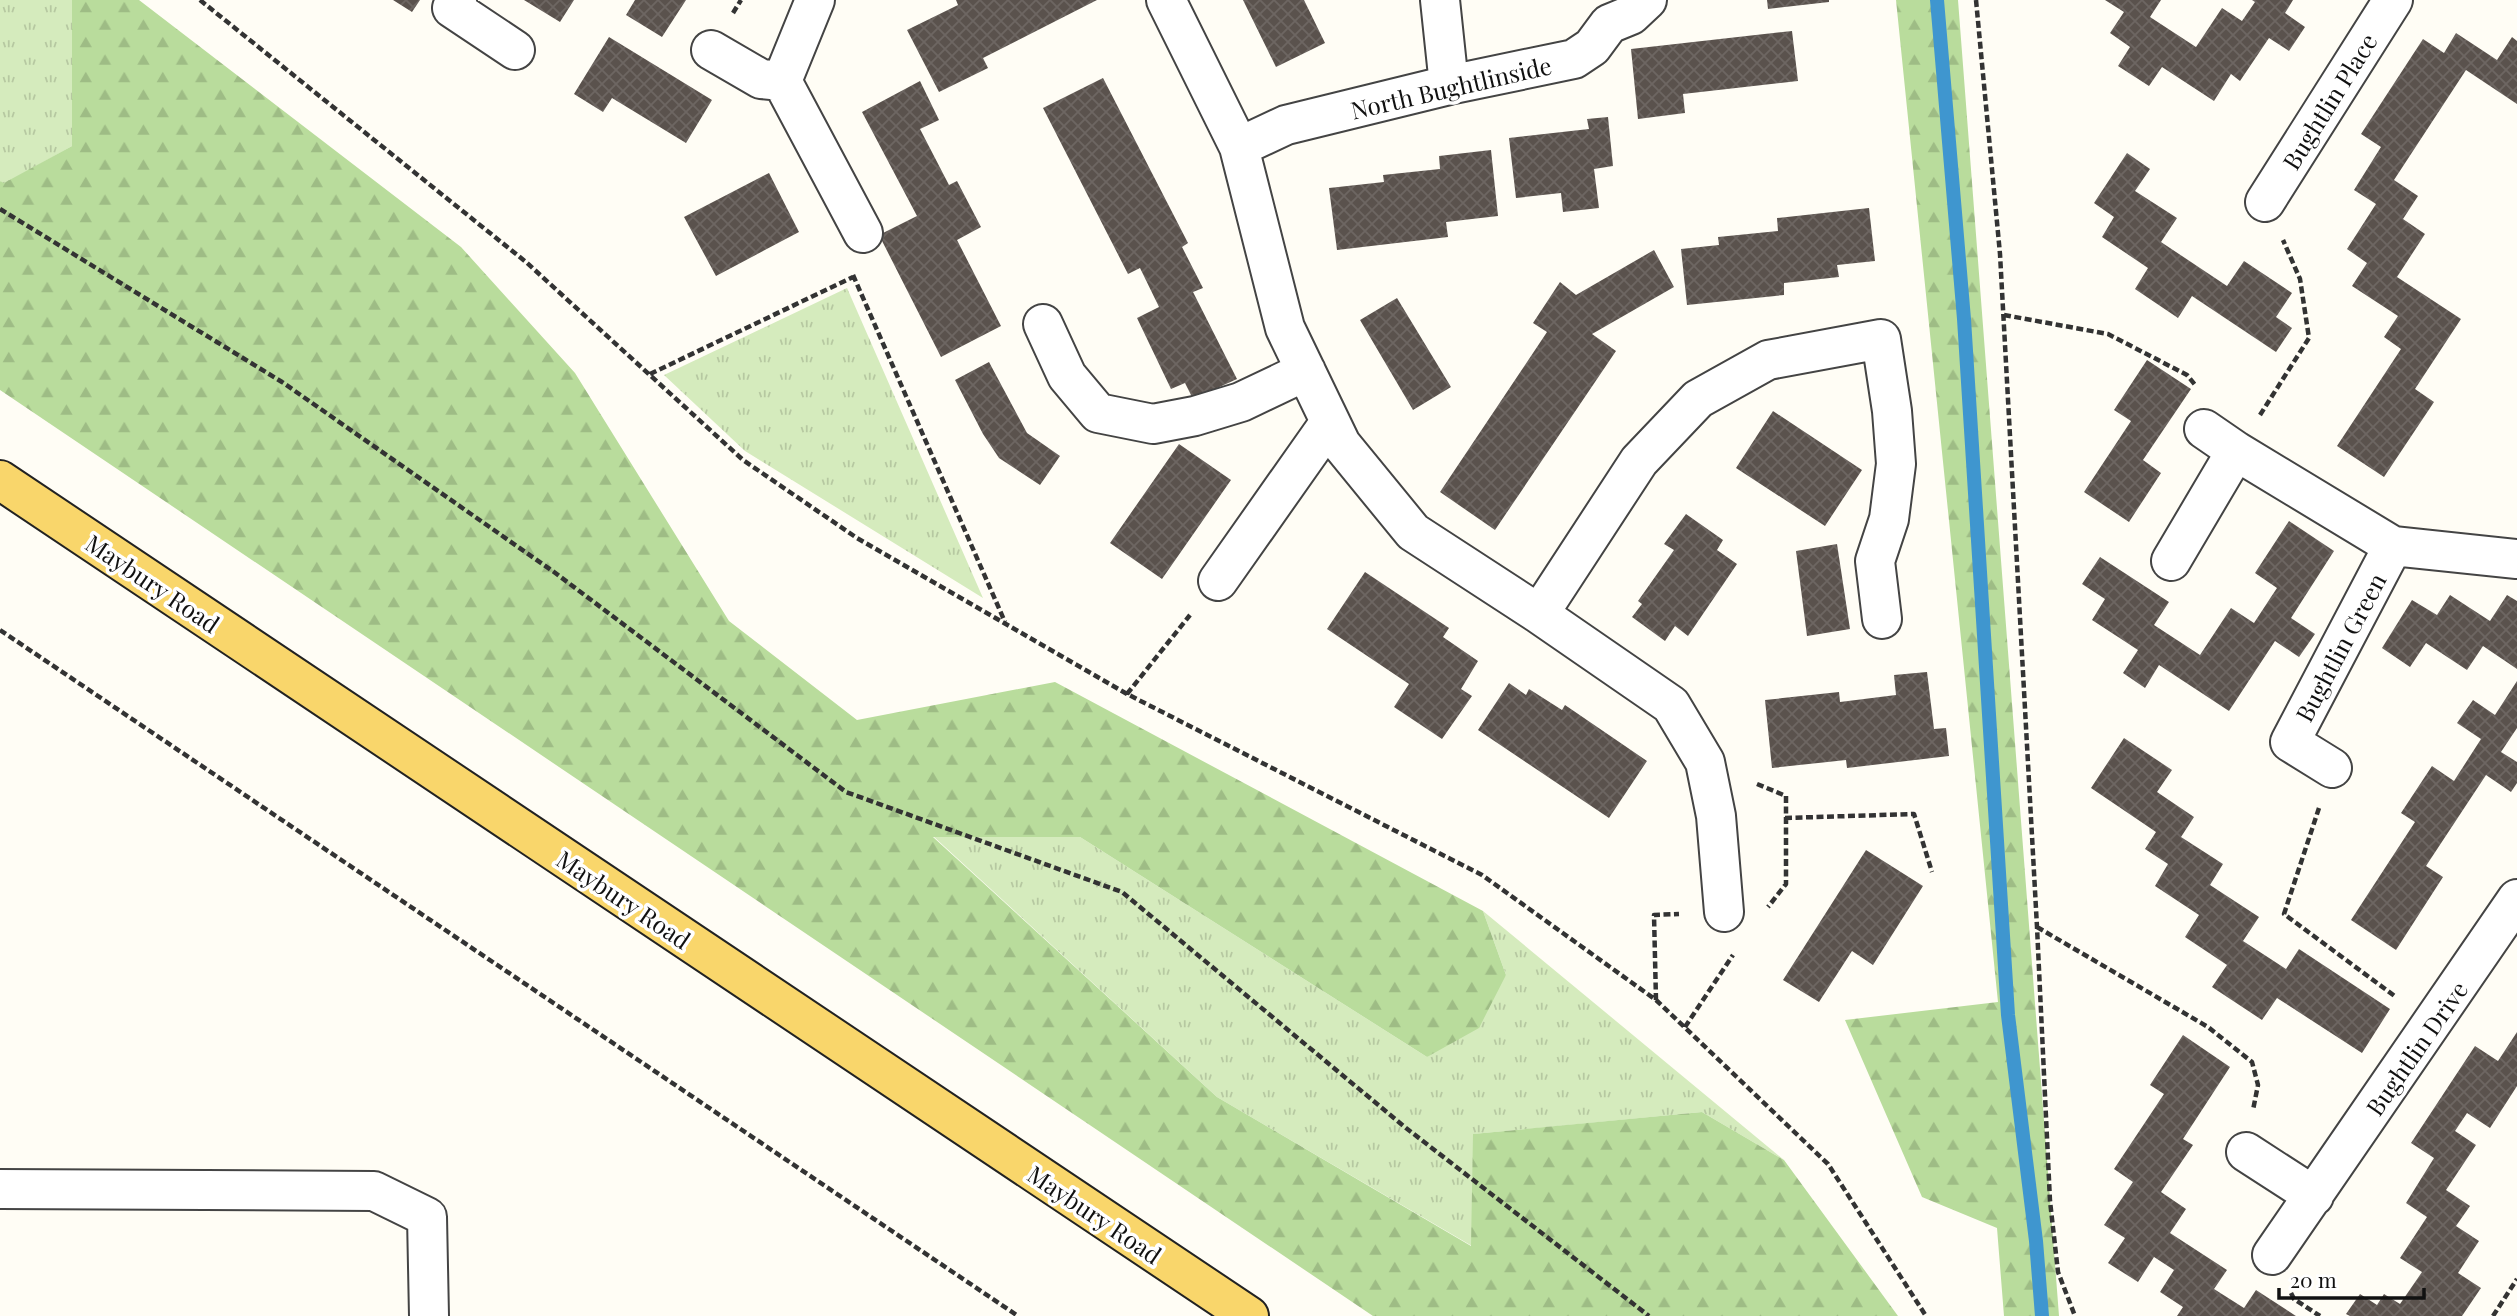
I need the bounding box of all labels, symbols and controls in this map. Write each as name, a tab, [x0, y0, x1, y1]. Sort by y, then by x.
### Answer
street label: Bughtlin Place	[2274, 27, 2384, 175]
street label: North Bughtlinside	[1347, 48, 1555, 126]
street label: Maybury Road	[80, 526, 226, 640]
street label: Bughtlin Green	[2287, 567, 2393, 727]
street label: Maybury Road	[551, 842, 697, 956]
street label: Bughtlin Drive	[2358, 974, 2474, 1122]
street label: Maybury Road	[1022, 1157, 1168, 1271]
scale bar	[2279, 1256, 2424, 1300]
text: 20 m	[2290, 1265, 2337, 1293]

